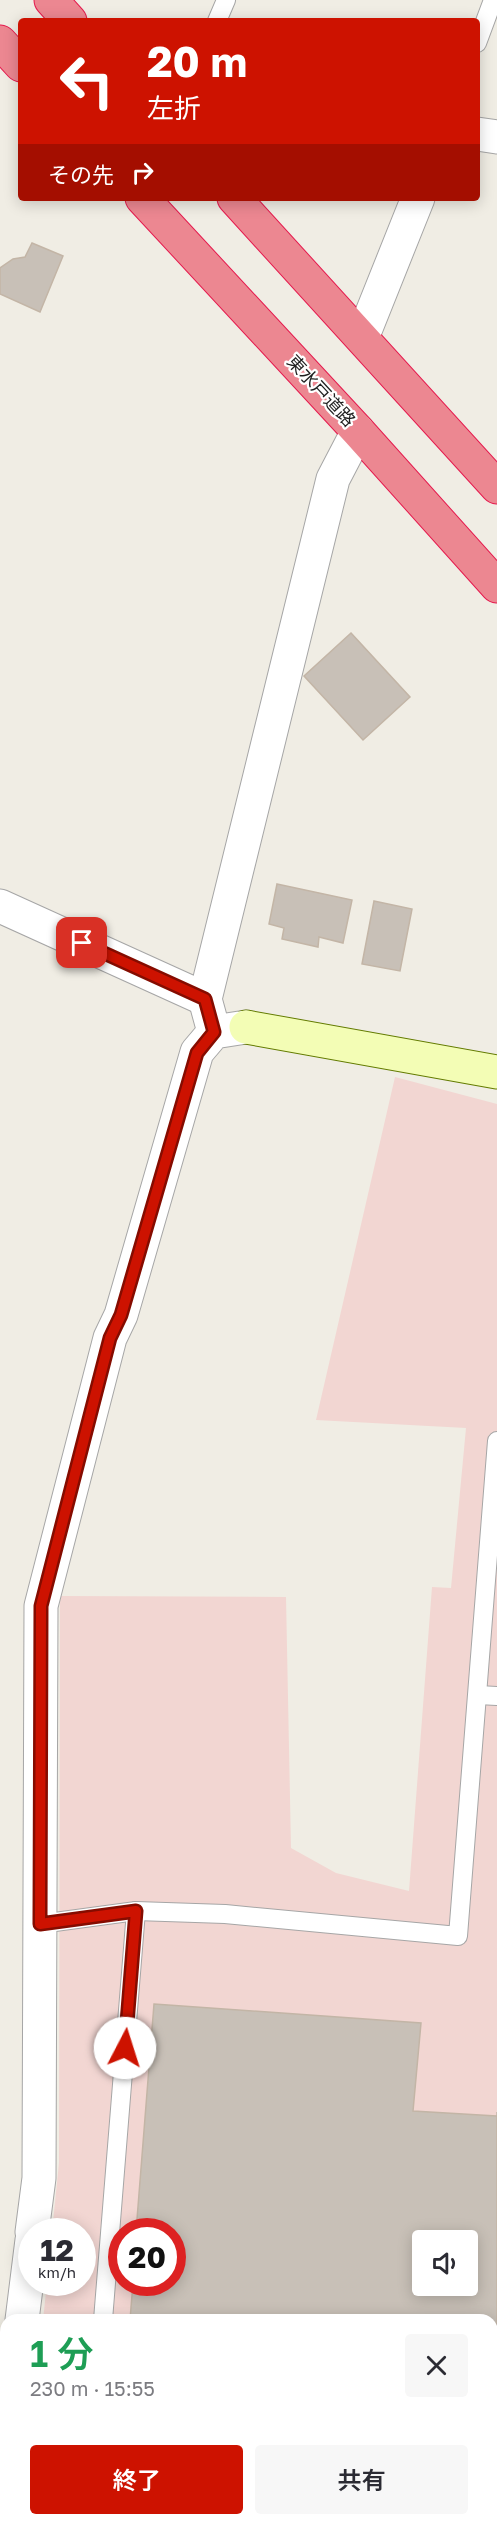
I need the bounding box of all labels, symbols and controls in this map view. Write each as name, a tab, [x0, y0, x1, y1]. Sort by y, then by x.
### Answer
text: 20 m	[147, 36, 247, 86]
icon: left	[48, 42, 126, 120]
text: 左折	[147, 92, 201, 124]
icon: right	[126, 156, 159, 189]
text: その先	[48, 161, 114, 188]
street label: 東水戸道路	[283, 350, 360, 431]
pin	[56, 917, 107, 968]
icon: arrive	[65, 926, 98, 959]
position arrow	[93, 2016, 157, 2080]
speed limit sign: 20	[108, 2218, 186, 2296]
map controls	[412, 2230, 478, 2296]
button: sound	[412, 2230, 478, 2296]
text: 12	[40, 2232, 74, 2268]
text: km/h	[38, 2263, 76, 2281]
text: 1 分	[30, 2332, 93, 2375]
button: close	[405, 2334, 468, 2397]
text: 230 m · 15:55	[30, 2376, 155, 2400]
button: 終了	[30, 2445, 243, 2514]
button: 共有	[255, 2445, 468, 2514]

